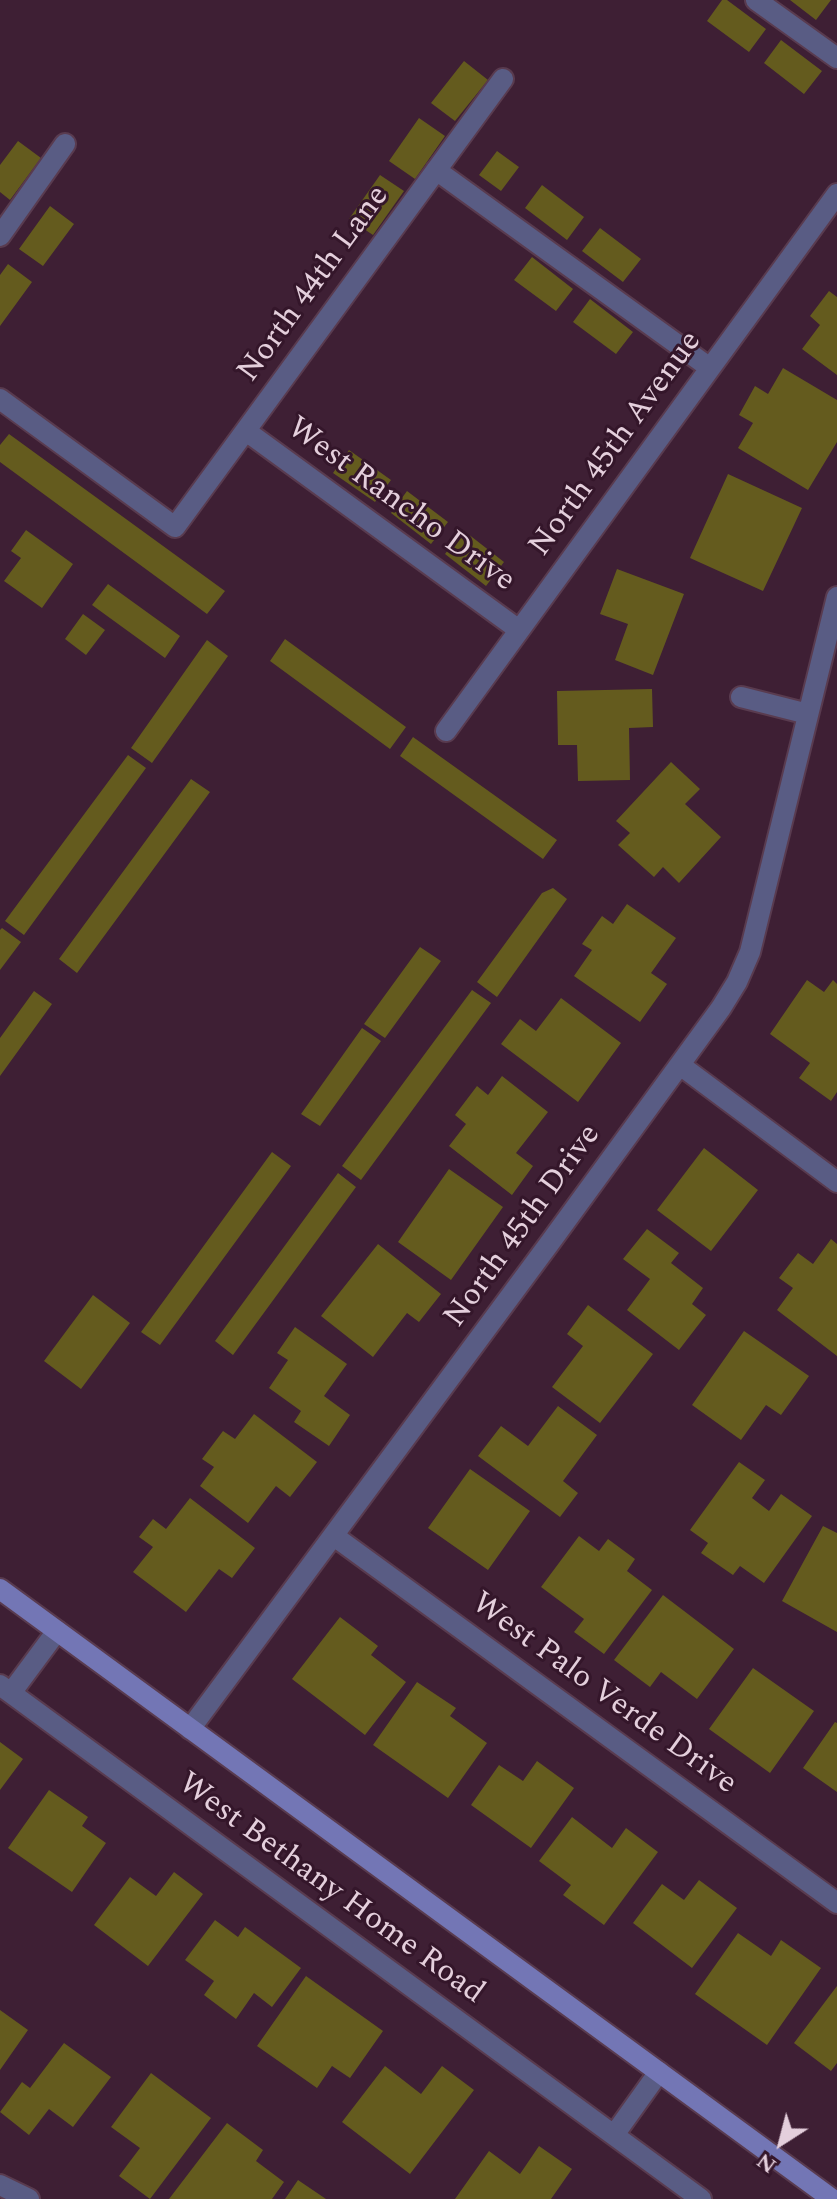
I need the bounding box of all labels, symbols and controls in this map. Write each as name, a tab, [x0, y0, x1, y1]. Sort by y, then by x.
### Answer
street label: North 44th Lane	[231, 179, 399, 391]
street label: North 45th Avenue	[522, 325, 712, 565]
street label: West Rancho Drive	[279, 410, 521, 602]
street label: North 45th Drive	[437, 1118, 611, 1336]
street label: West Palo Verde Drive	[463, 1586, 743, 1804]
street label: West Bethany Home Road	[169, 1766, 491, 2014]
north arrow	[741, 2103, 821, 2183]
text: N	[750, 2144, 784, 2181]

